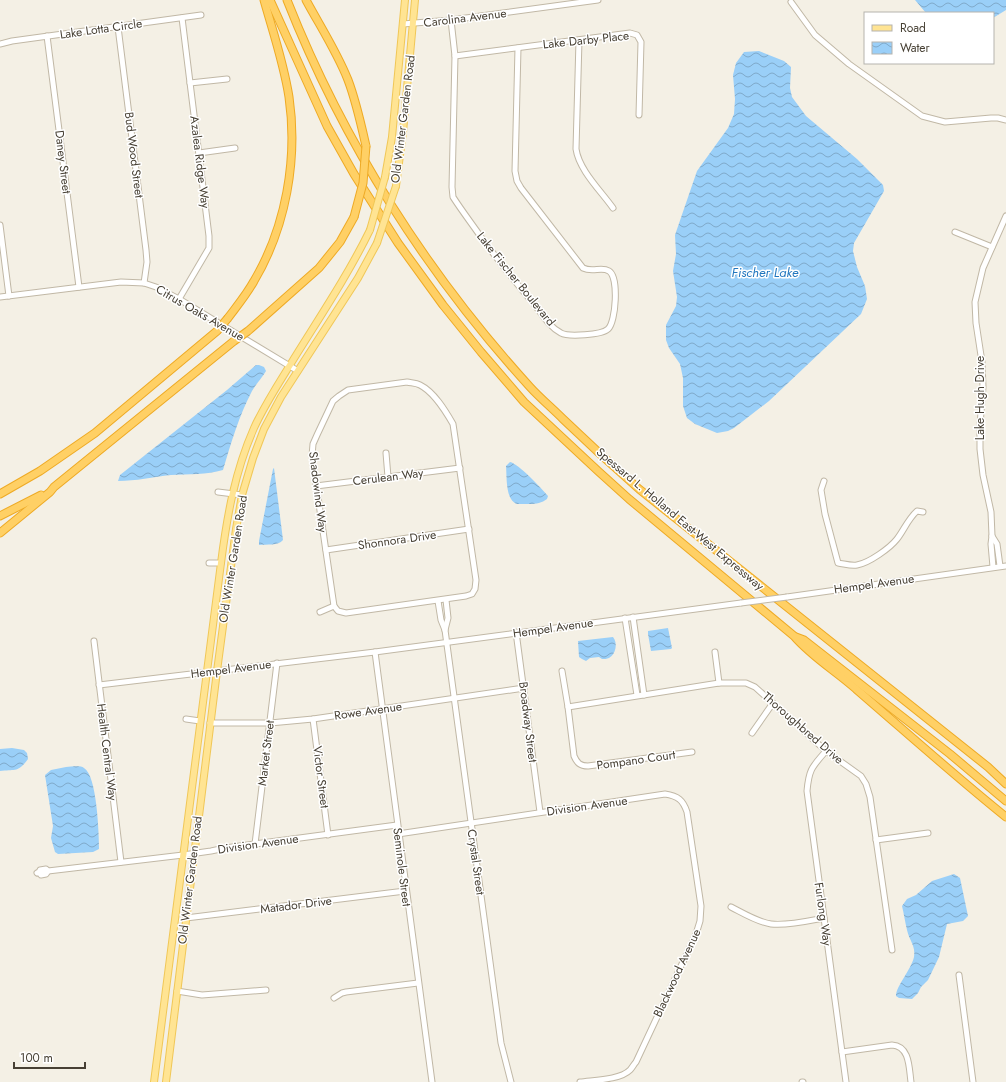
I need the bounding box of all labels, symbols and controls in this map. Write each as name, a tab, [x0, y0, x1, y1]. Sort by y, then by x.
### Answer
street label: Carolina Avenue	[423, 4, 507, 32]
legend	[864, 12, 994, 64]
street label: Lake Lotta Circle	[59, 14, 143, 44]
text: Road	[900, 19, 926, 37]
street label: Lake Darby Place	[542, 27, 630, 53]
text: Water	[900, 39, 931, 57]
street label: Old Winter Garden Road	[386, 54, 420, 184]
street label: Bud Wood Street	[120, 111, 148, 199]
street label: Azalea Ridge Way	[185, 115, 215, 210]
street label: Daney Street	[50, 129, 76, 195]
street label: Lake Fischer Boulevard	[472, 228, 560, 330]
water label: Fischer Lake	[732, 263, 799, 282]
street label: Citrus Oaks Avenue	[152, 280, 248, 346]
street label: Lake Hugh Drive	[971, 356, 989, 440]
street label: Spessard L. Holland East-West Expressway	[592, 443, 768, 595]
street label: Shadowind Way	[304, 450, 332, 534]
street label: Cerulean Way	[352, 464, 425, 490]
street label: Old Winter Garden Road	[214, 494, 252, 624]
street label: Shonnora Drive	[357, 526, 437, 554]
street label: Hempel Avenue	[833, 569, 915, 599]
street label: Hempel Avenue	[512, 613, 594, 643]
street label: Hempel Avenue	[190, 655, 272, 683]
street label: Broadway Street	[514, 681, 542, 764]
street label: Thoroughbred Drive	[758, 688, 848, 768]
street label: Rowe Avenue	[333, 697, 403, 725]
street label: Health Central Way	[92, 702, 122, 802]
street label: Market Street	[253, 719, 279, 787]
street label: Victor Street	[308, 745, 334, 809]
street label: Pompano Court	[596, 746, 677, 774]
street label: Division Avenue	[545, 791, 629, 821]
street label: Old Winter Garden Road	[173, 815, 207, 945]
street label: Seminole Street	[388, 827, 416, 908]
street label: Crystal Street	[462, 828, 490, 896]
street label: Division Avenue	[216, 829, 300, 859]
street label: Furlong Way	[810, 881, 836, 948]
street label: Matador Drive	[259, 892, 333, 918]
street label: Blackwood Avenue	[649, 926, 705, 1020]
scale bar	[14, 1044, 85, 1070]
text: 100 m	[20, 1049, 53, 1067]

